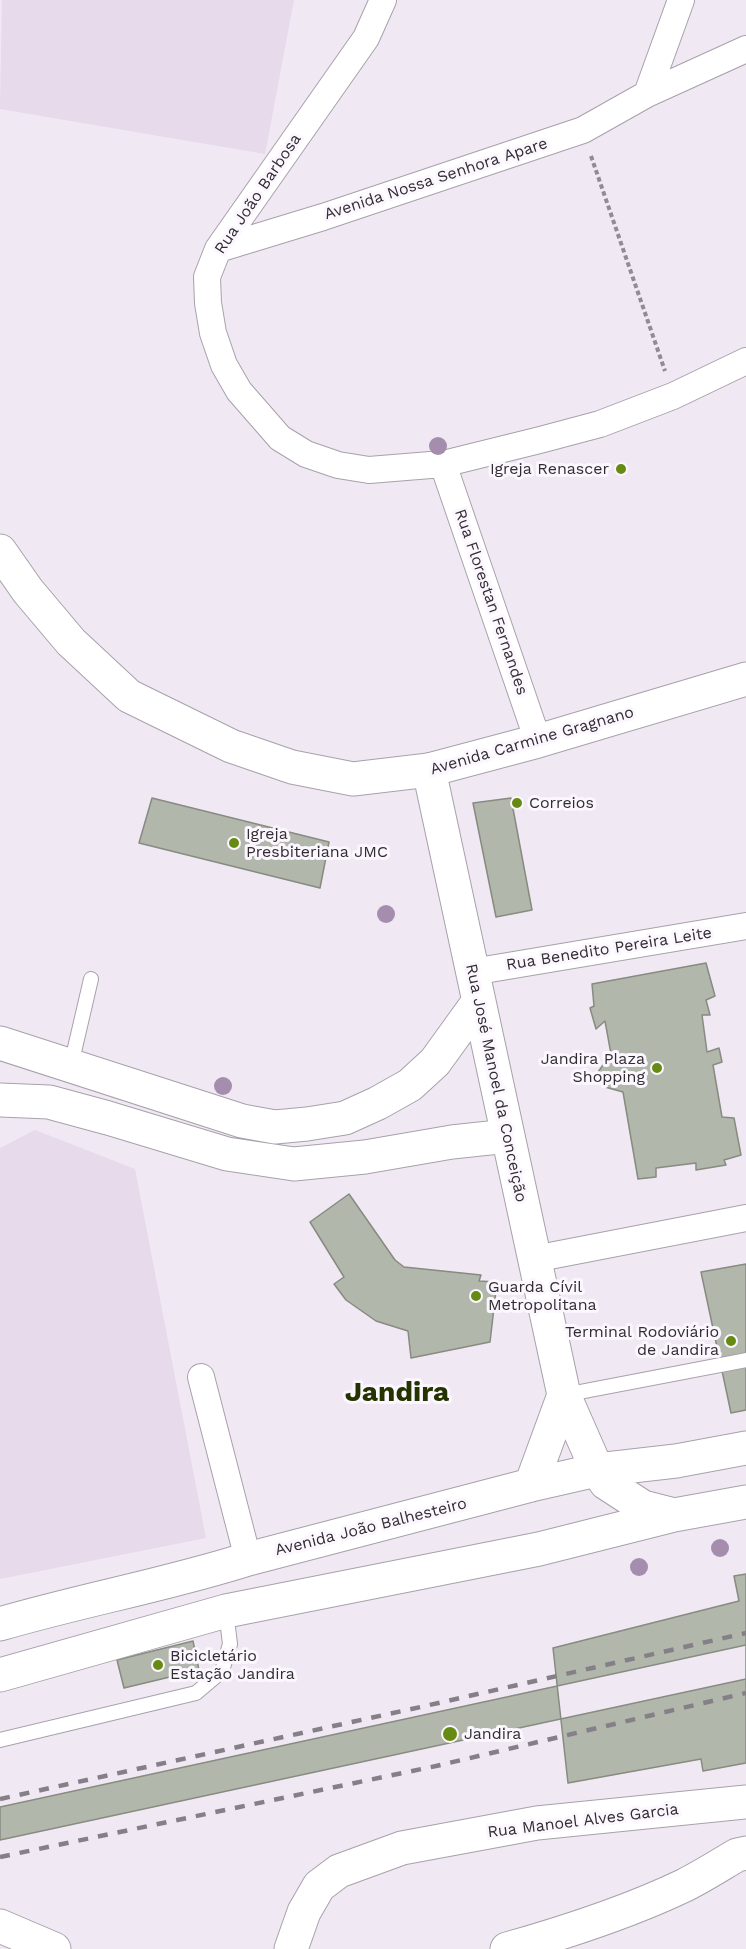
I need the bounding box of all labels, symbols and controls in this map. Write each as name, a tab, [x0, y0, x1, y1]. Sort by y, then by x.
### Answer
street label: Rua João Barbosa	[211, 130, 305, 258]
street label: Avenida Nossa Senhora Apare	[322, 134, 550, 224]
place label: Igreja Renascer	[490, 459, 609, 479]
marker: Igreja Renascer	[614, 462, 628, 476]
street label: Rua Florestan Fernandes	[450, 507, 532, 697]
street label: Avenida Carmine Gragnano	[428, 703, 636, 779]
place label: Correios	[529, 793, 594, 813]
marker: Correios	[510, 796, 524, 810]
place label: Igreja Presbiteriana JMC	[246, 824, 388, 862]
marker: Igreja Presbiteriana JMC	[227, 836, 241, 850]
street label: Rua Benedito Pereira Leite	[505, 923, 713, 975]
street label: Rua José Manoel da Conceição	[461, 962, 531, 1204]
place label: Jandira Plaza Shopping	[541, 1049, 645, 1087]
marker: Jandira Plaza Shopping	[650, 1061, 664, 1075]
place label: Guarda Cívil Metropolitana	[488, 1277, 597, 1315]
marker: Guarda Cívil Metropolitana	[469, 1289, 483, 1303]
place label: Terminal Rodoviário de Jandira	[565, 1322, 719, 1360]
marker: Terminal Rodoviário de Jandira	[724, 1334, 738, 1348]
district label: Jandira	[345, 1376, 449, 1410]
street label: Avenida João Balhesteiro	[273, 1494, 469, 1560]
place label: Bicicletário Estação Jandira	[170, 1646, 295, 1684]
marker: Bicicletário Estação Jandira	[151, 1658, 165, 1672]
place label: Jandira	[464, 1724, 521, 1744]
marker: Jandira	[441, 1725, 459, 1743]
street label: Rua Manoel Alves Garcia	[486, 1800, 680, 1842]

